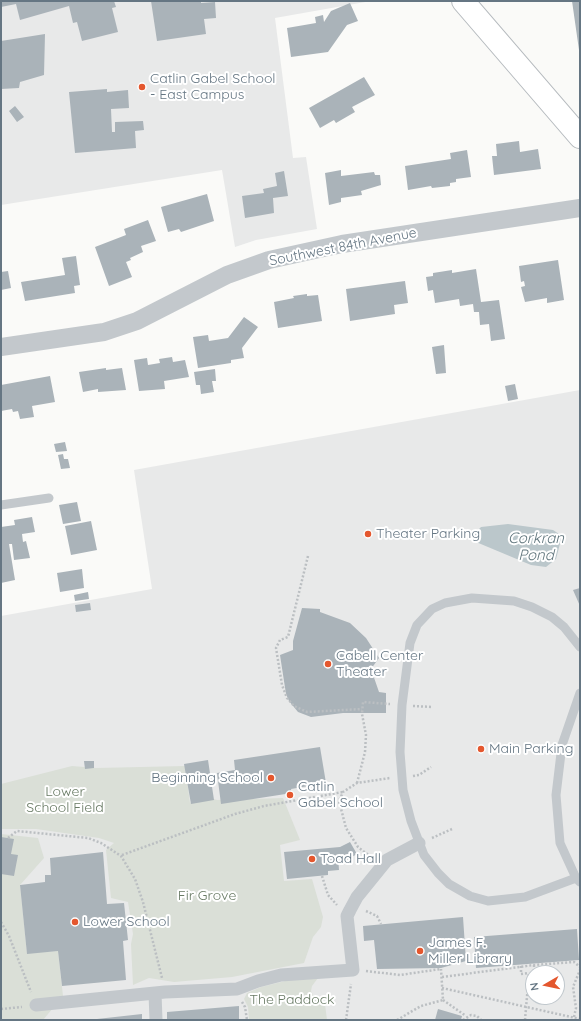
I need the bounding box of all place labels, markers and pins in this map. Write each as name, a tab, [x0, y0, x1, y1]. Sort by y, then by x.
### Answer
place label: Catlin Gabel School - East Campus	[150, 71, 276, 104]
marker: Catlin Gabel School - East Campus	[137, 82, 147, 92]
place label: Theater Parking	[376, 526, 480, 542]
marker: Theater Parking	[363, 529, 373, 539]
place label: Cabell Center Theater	[336, 648, 423, 680]
marker: Cabell Center Theater	[323, 659, 333, 669]
place label: Main Parking	[489, 741, 573, 757]
marker: Main Parking	[476, 744, 486, 754]
place label: Beginning School	[151, 770, 263, 786]
marker: Beginning School	[266, 773, 276, 783]
place label: Catlin Gabel School	[298, 779, 383, 812]
marker: Catlin Gabel School	[285, 790, 295, 800]
place label: Toad Hall	[320, 851, 381, 867]
marker: Toad Hall	[307, 854, 317, 864]
place label: Lower School	[83, 914, 170, 930]
marker: Lower School	[70, 917, 80, 927]
place label: James F. Miller Library	[428, 935, 512, 968]
marker: James F. Miller Library	[415, 946, 425, 956]

